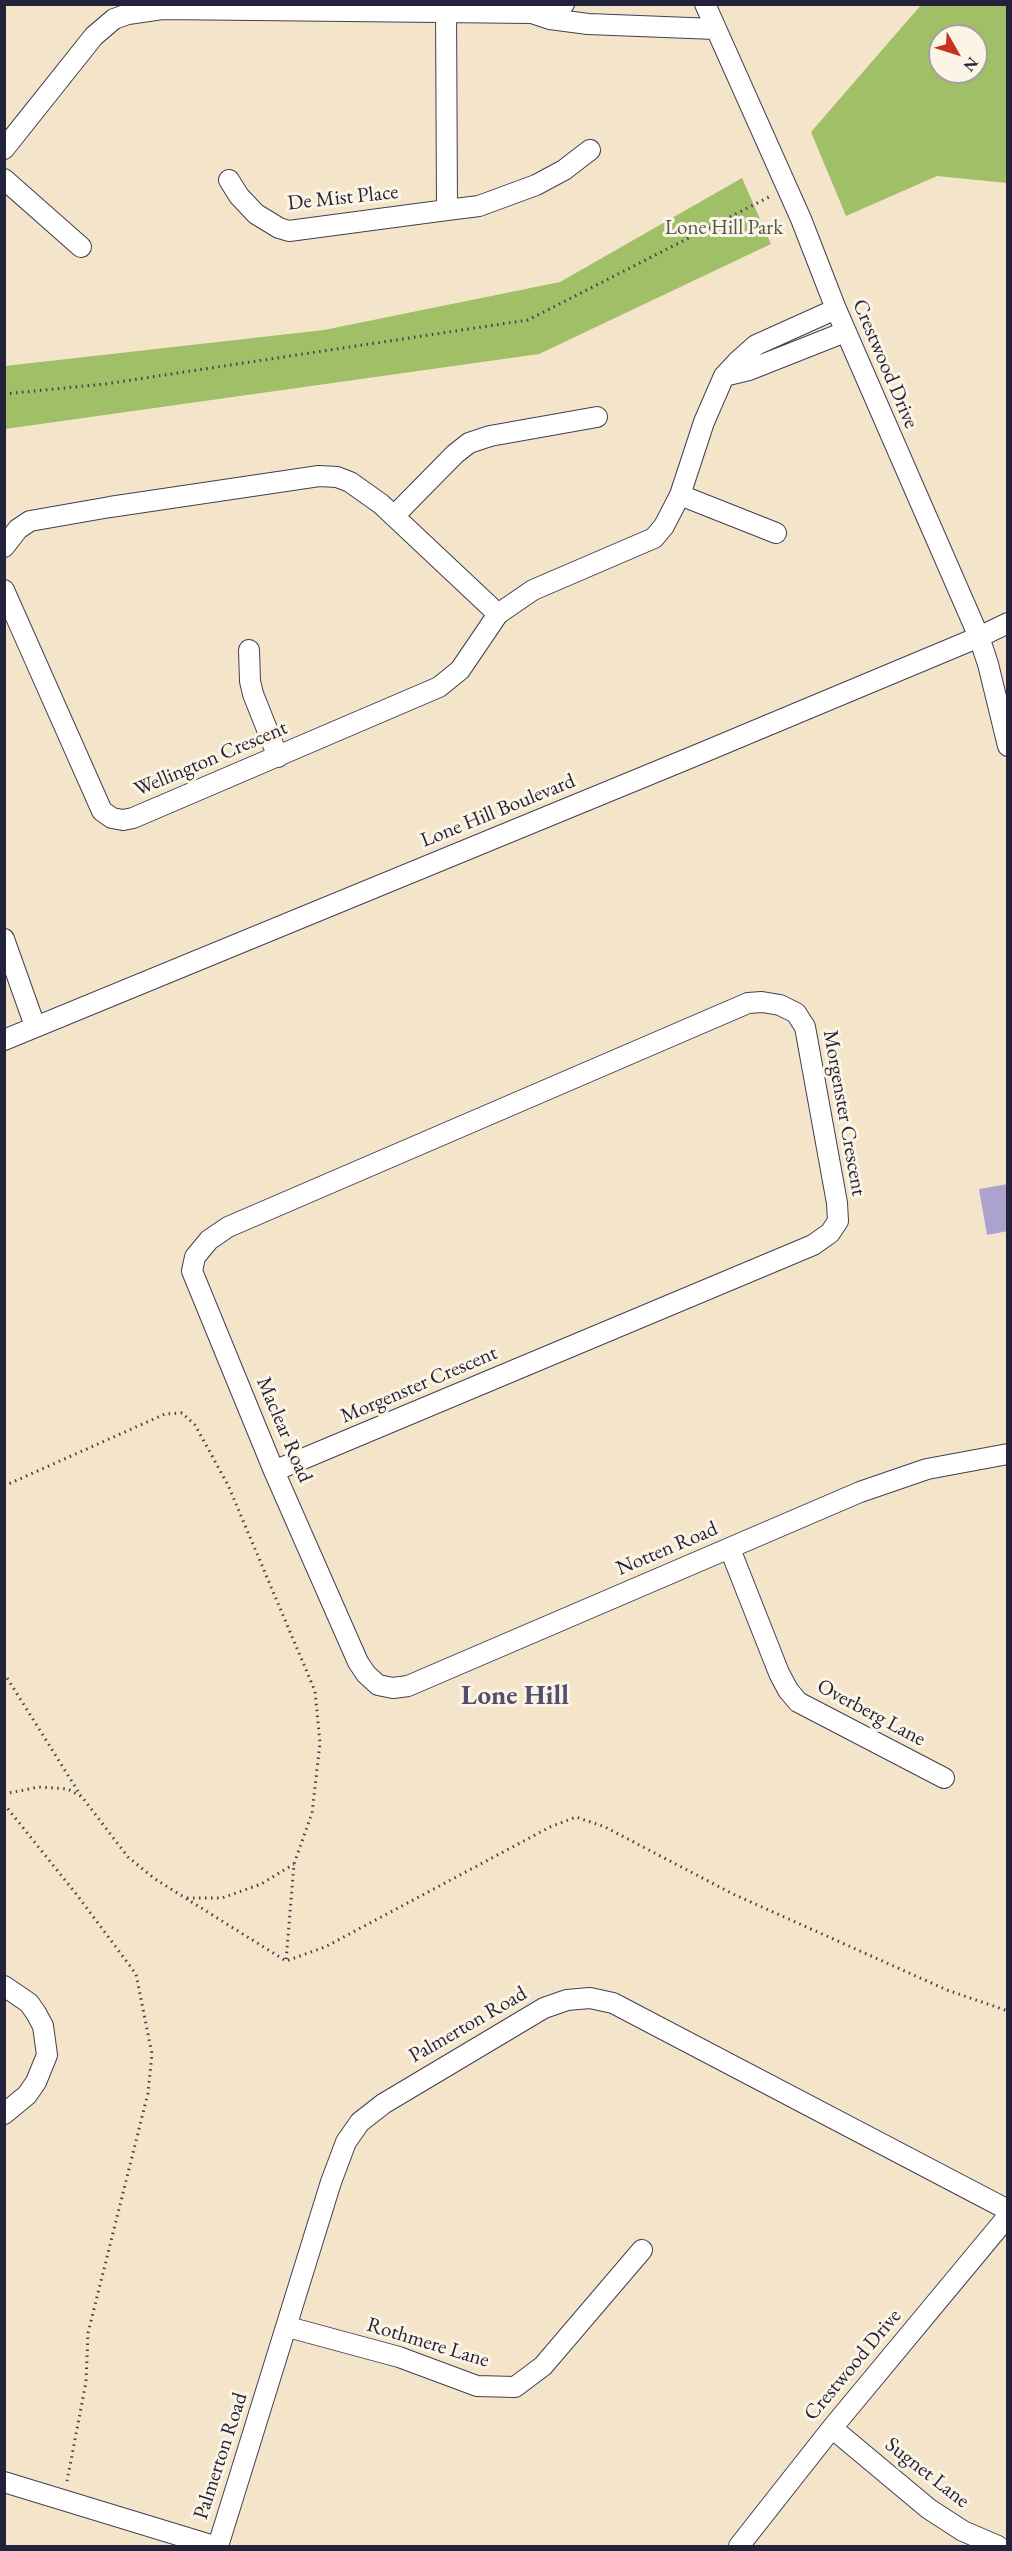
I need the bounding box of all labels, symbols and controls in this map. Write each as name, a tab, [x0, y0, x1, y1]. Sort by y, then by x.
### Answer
north arrow	[928, 24, 988, 84]
text: N	[959, 53, 983, 76]
street label: De Mist Place	[286, 180, 400, 216]
park label: Lone Hill Park	[665, 215, 783, 241]
street label: Crestwood Drive	[846, 296, 924, 432]
street label: Wellington Crescent	[131, 715, 291, 803]
street label: Lone Hill Boulevard	[417, 769, 579, 853]
street label: Morgenster Crescent	[817, 1028, 871, 1198]
street label: Morgenster Crescent	[337, 1341, 501, 1429]
street label: Maclear Road	[250, 1373, 318, 1487]
street label: Notten Road	[613, 1516, 721, 1582]
street label: Overberg Lane	[812, 1674, 930, 1752]
district label: Lone Hill	[461, 1681, 569, 1713]
street label: Palmerton Road	[405, 1981, 531, 2069]
street label: Crestwood Drive	[799, 2304, 907, 2426]
street label: Rothmere Lane	[364, 2312, 492, 2374]
street label: Palmerton Road	[189, 2389, 253, 2523]
street label: Sugnet Lane	[880, 2432, 974, 2514]

